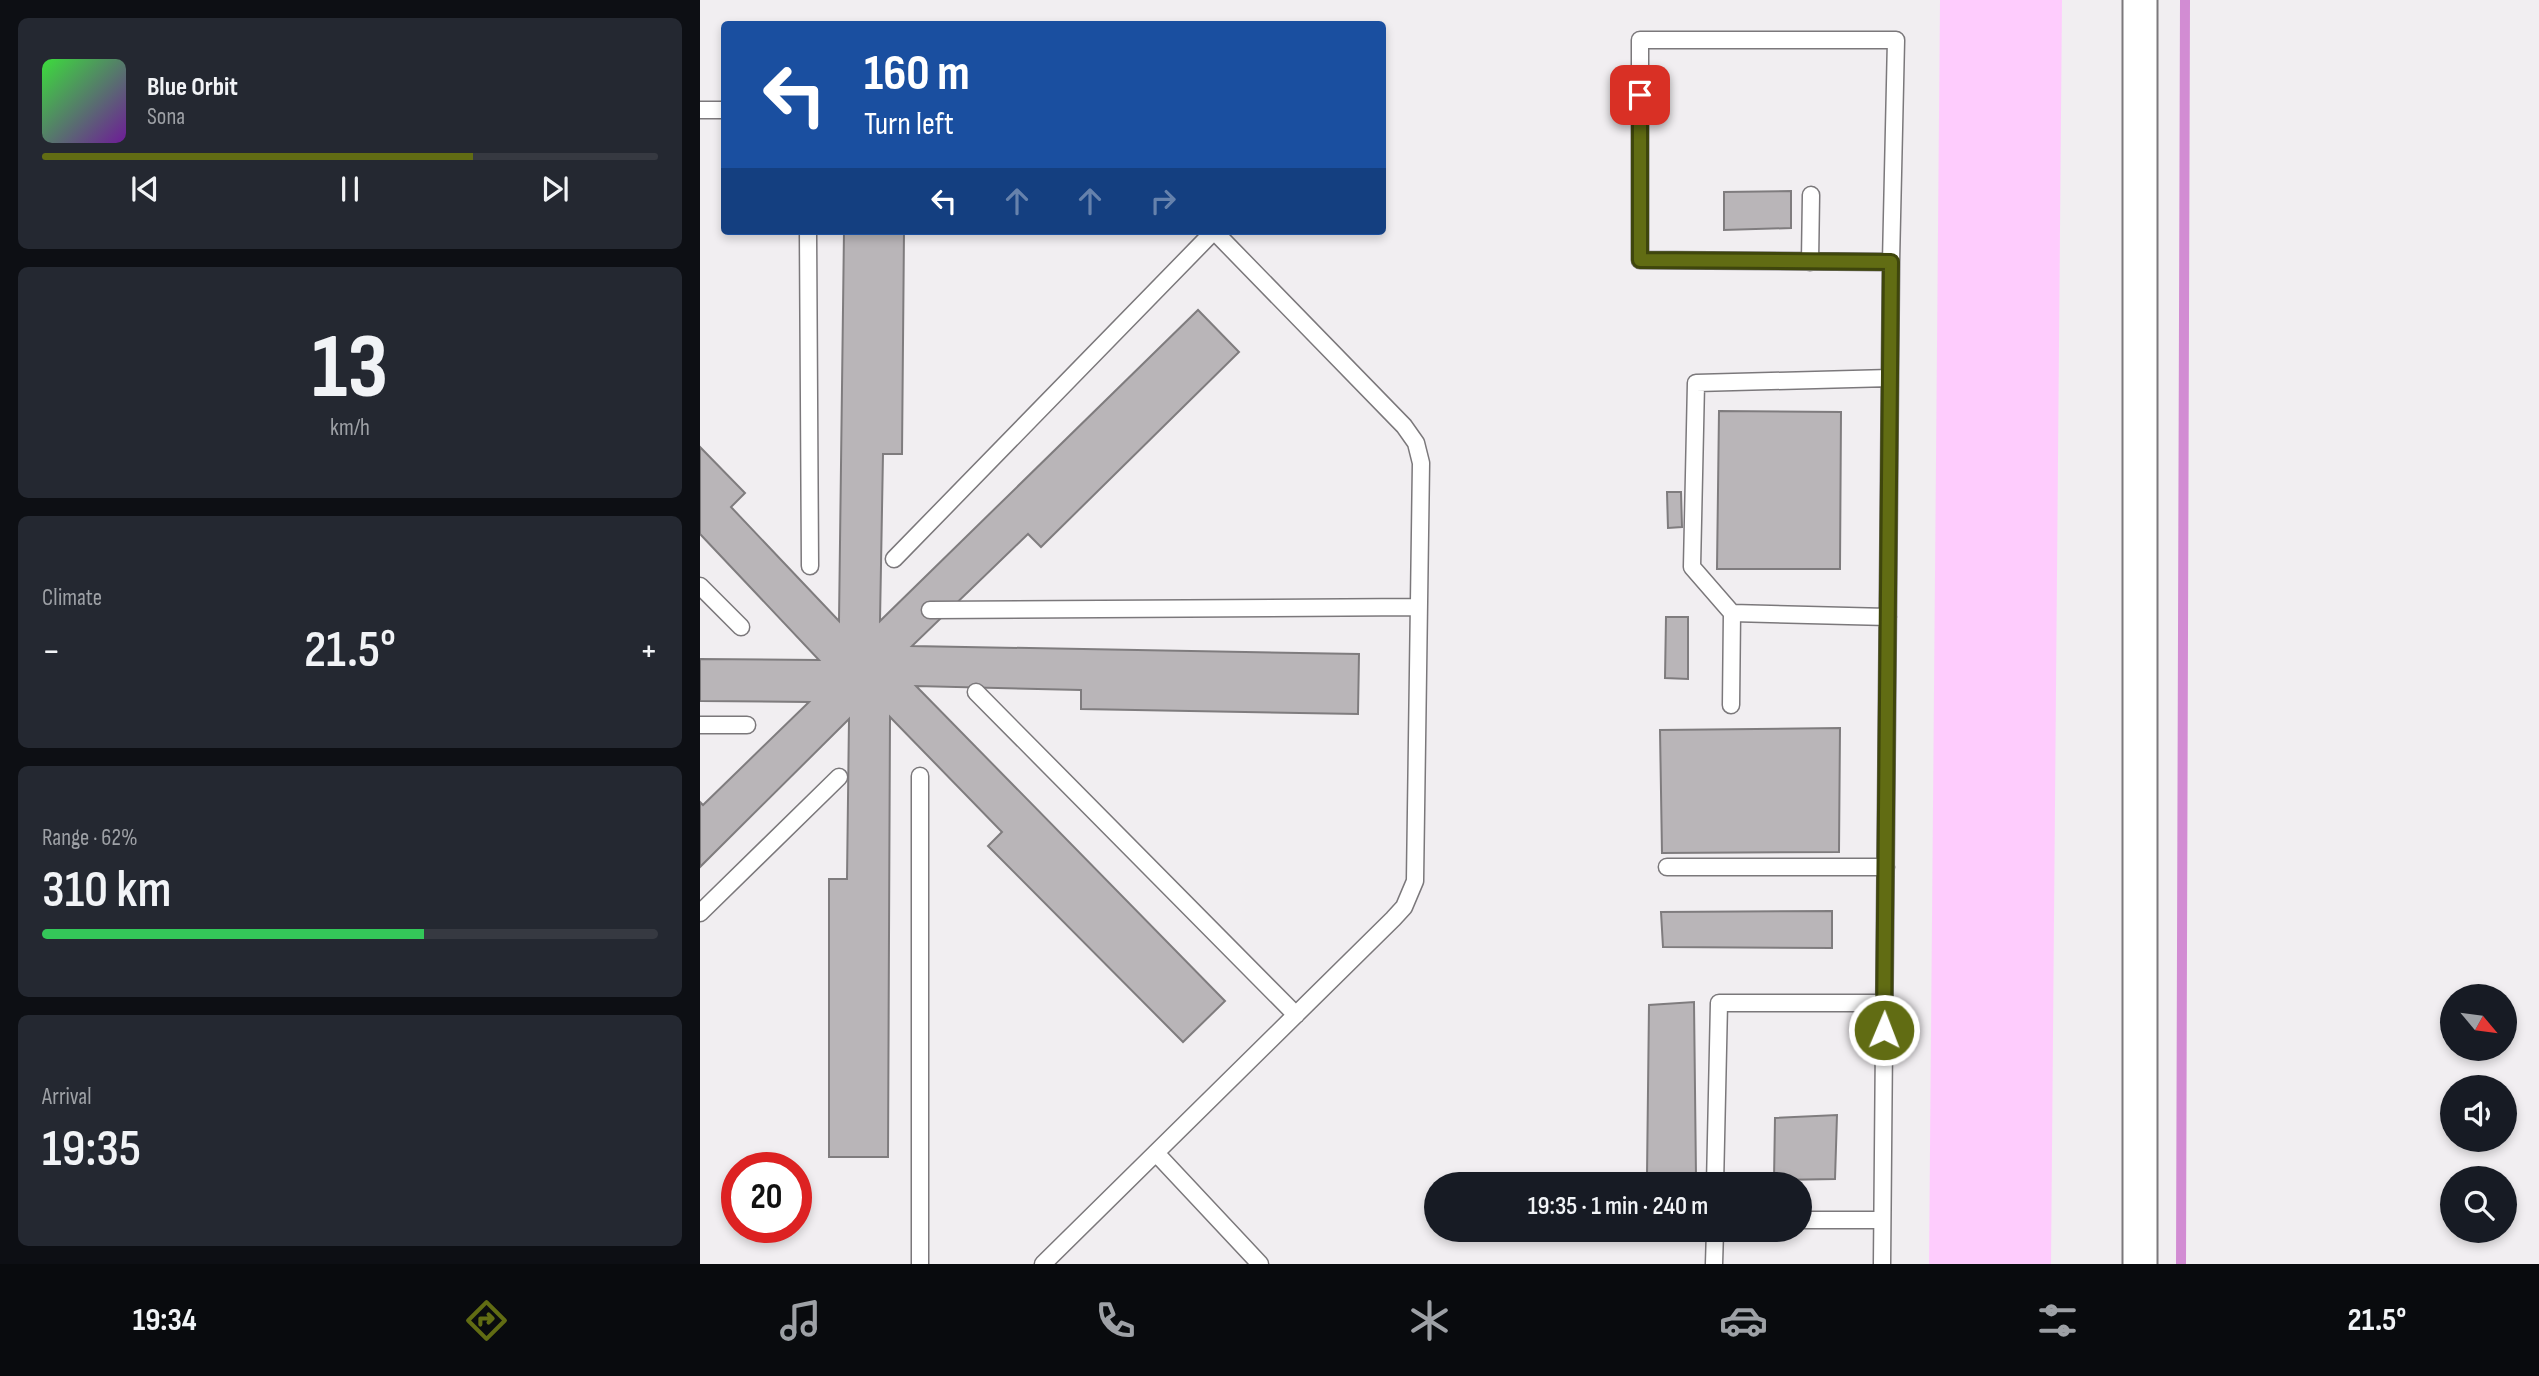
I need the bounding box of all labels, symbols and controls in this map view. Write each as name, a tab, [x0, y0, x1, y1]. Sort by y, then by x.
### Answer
text: 160 m	[864, 45, 970, 104]
icon: left	[749, 49, 840, 140]
pin	[1610, 65, 1670, 125]
text: Blue Orbit	[147, 72, 238, 103]
icon: arrive	[1621, 76, 1659, 114]
text: Sona	[147, 103, 185, 131]
text: Turn left	[864, 105, 954, 144]
icon: previous	[126, 170, 164, 208]
icon: pause	[331, 170, 369, 208]
icon: next	[536, 170, 574, 208]
icon: left	[925, 182, 963, 220]
icon: ahead	[998, 182, 1036, 220]
icon: ahead	[1071, 182, 1109, 220]
icon: right	[1144, 182, 1182, 220]
text: 13	[312, 314, 388, 423]
text: km/h	[330, 414, 370, 442]
text: Climate	[42, 584, 102, 612]
text: 21.5°	[304, 619, 396, 682]
text: −	[42, 629, 61, 674]
text: +	[639, 629, 658, 674]
text: Range · 62%	[42, 824, 138, 852]
text: 310 km	[42, 859, 171, 922]
north arrow	[2440, 984, 2516, 1060]
map controls	[2440, 984, 2517, 1243]
position arrow	[1847, 993, 1921, 1067]
button: sound	[2440, 1075, 2517, 1152]
text: Arrival	[42, 1083, 91, 1111]
text: 19:35	[42, 1118, 141, 1181]
speed limit sign: 20	[721, 1152, 812, 1243]
button: search	[2440, 1166, 2517, 1243]
text: 19:35 · 1 min · 240 m	[1528, 1191, 1708, 1222]
icon: directions	[462, 1296, 511, 1345]
icon: music	[776, 1296, 825, 1345]
icon: phone	[1091, 1296, 1140, 1345]
icon: climate	[1405, 1296, 1454, 1345]
icon: car	[1719, 1296, 1768, 1345]
icon: filters	[2033, 1296, 2082, 1345]
text: 19:34	[133, 1301, 197, 1340]
text: 21.5°	[2348, 1301, 2406, 1340]

